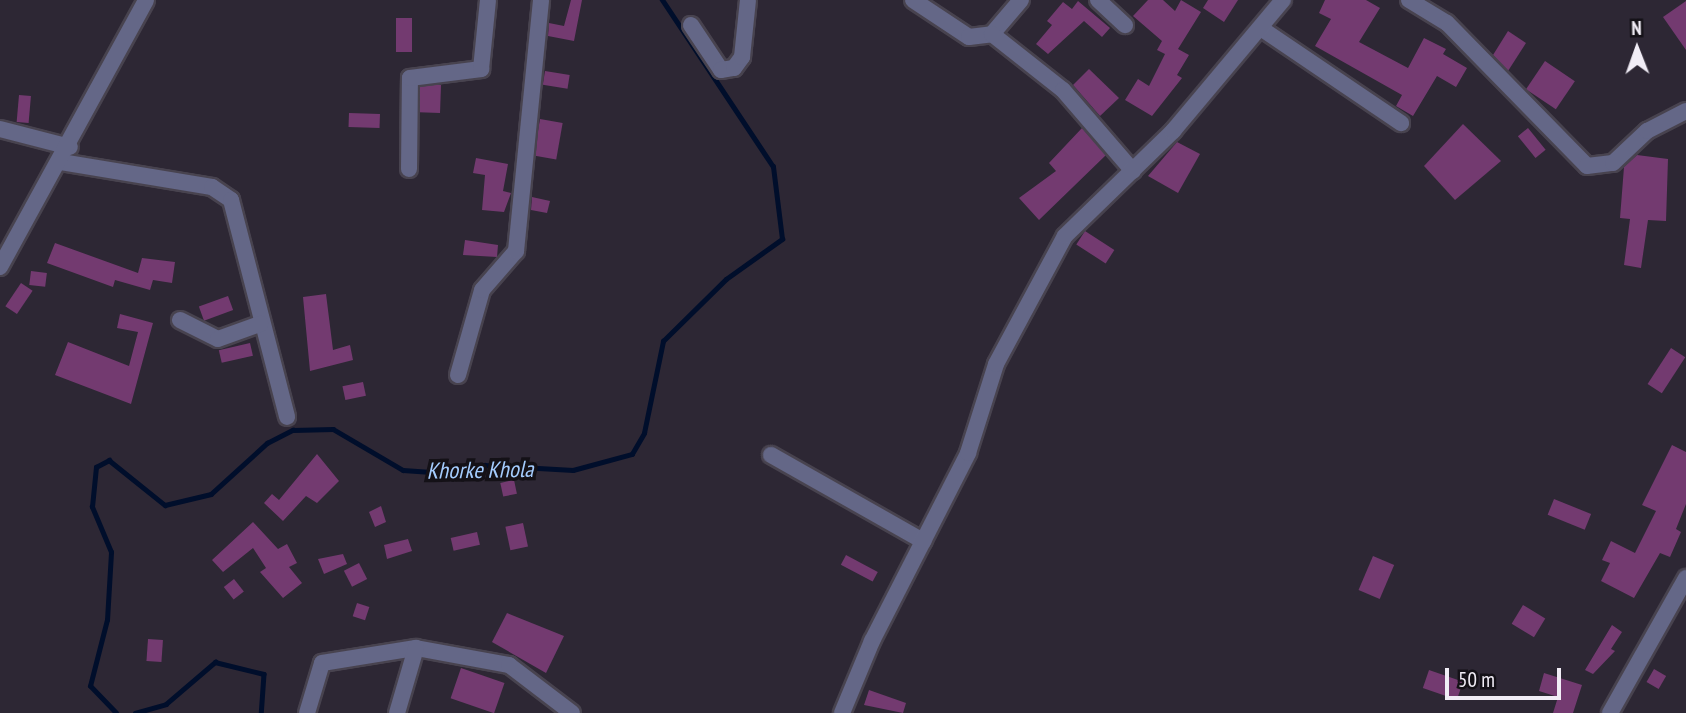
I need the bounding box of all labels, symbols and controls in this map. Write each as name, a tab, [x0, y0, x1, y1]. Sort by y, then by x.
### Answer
north arrow	[1602, 14, 1672, 84]
text: N	[1631, 16, 1642, 40]
water label: Khorke Khola	[426, 455, 534, 485]
scale bar	[1448, 654, 1564, 698]
text: 50 m	[1458, 666, 1495, 693]

